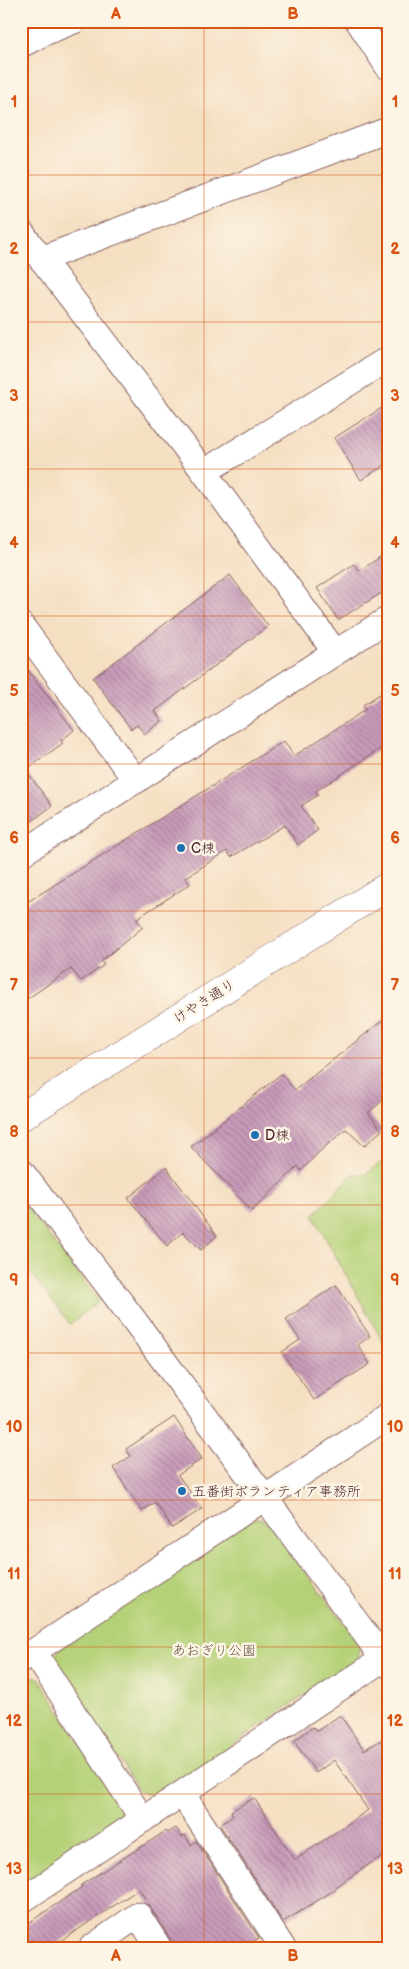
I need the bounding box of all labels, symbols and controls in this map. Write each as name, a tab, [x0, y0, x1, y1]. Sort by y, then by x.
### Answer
text: A	[110, 5, 121, 24]
text: B	[287, 5, 299, 24]
text: 1	[11, 93, 17, 112]
text: 1	[392, 93, 398, 112]
text: 2	[9, 240, 19, 259]
text: 2	[390, 240, 400, 259]
text: 3	[9, 387, 19, 406]
text: 3	[390, 387, 400, 406]
text: 4	[9, 534, 19, 553]
text: 4	[390, 534, 400, 553]
text: 5	[9, 682, 19, 701]
text: 5	[390, 682, 400, 701]
text: 6	[9, 829, 19, 848]
text: 6	[390, 829, 400, 848]
place label: C棟	[191, 840, 216, 857]
marker: C棟	[175, 842, 187, 854]
text: 7	[10, 976, 19, 995]
street label: けやき通り	[170, 976, 238, 1027]
text: 7	[391, 976, 400, 995]
text: 8	[9, 1123, 19, 1142]
text: 8	[390, 1123, 400, 1142]
place label: D棟	[265, 1127, 290, 1144]
marker: D棟	[249, 1129, 261, 1141]
text: 9	[9, 1271, 19, 1290]
text: 9	[390, 1271, 400, 1290]
text: 10	[6, 1418, 22, 1437]
text: 10	[387, 1418, 403, 1437]
place label: 五番街ボランティア事務所	[192, 1483, 361, 1500]
marker: 五番街ボランティア事務所	[176, 1485, 188, 1497]
text: 11	[7, 1565, 21, 1584]
text: 11	[388, 1565, 402, 1584]
park label: あおぎり公園	[172, 1642, 256, 1659]
text: 12	[6, 1712, 23, 1731]
text: 12	[387, 1712, 404, 1731]
text: 13	[6, 1860, 22, 1879]
text: 13	[387, 1860, 403, 1879]
text: A	[110, 1947, 121, 1966]
text: B	[287, 1947, 299, 1966]

